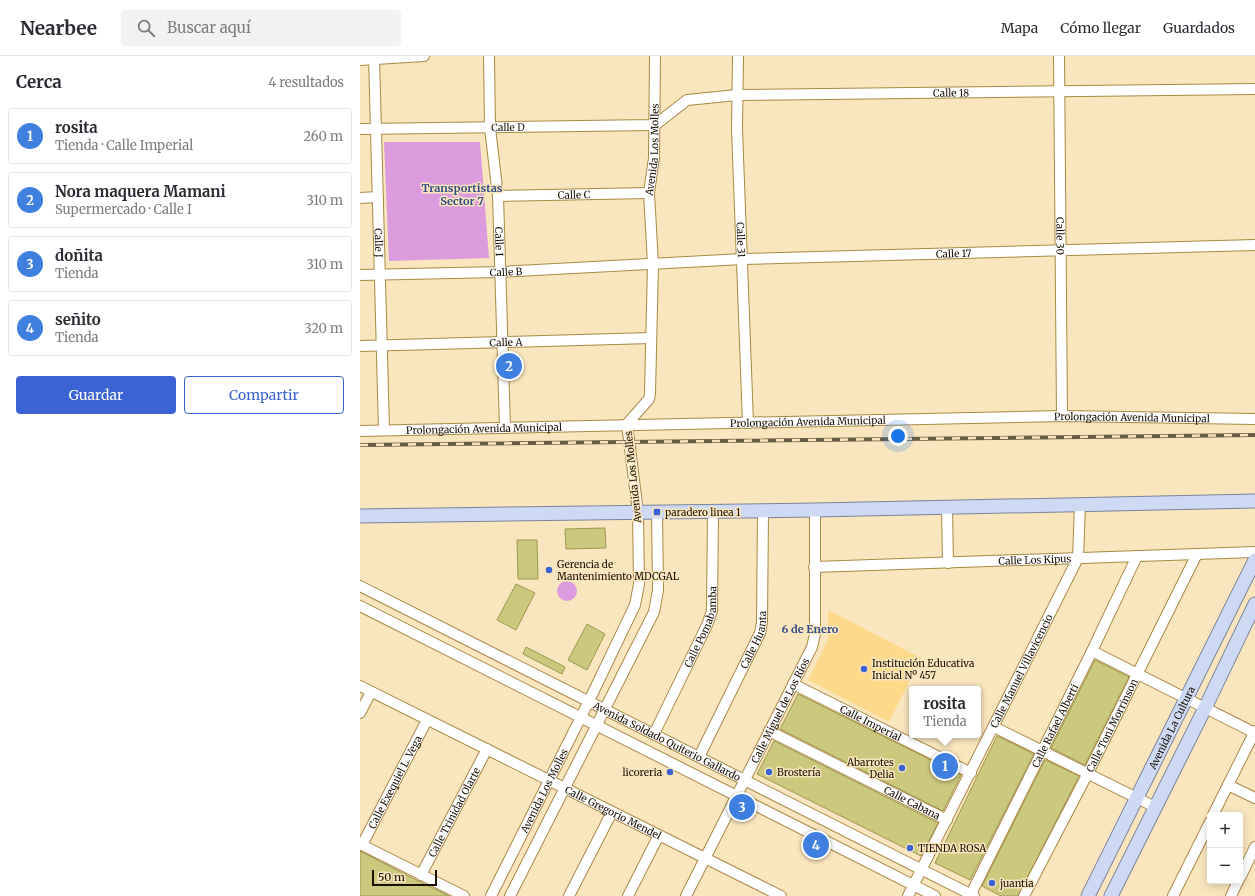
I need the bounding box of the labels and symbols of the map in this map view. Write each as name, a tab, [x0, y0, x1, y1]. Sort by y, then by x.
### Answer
street label: Calle 18	[933, 86, 969, 99]
street label: Avenida Los Molles	[642, 103, 661, 197]
street label: Calle D	[491, 120, 525, 134]
district label: Transportistas Sector 7	[421, 181, 503, 208]
street label: Calle C	[558, 188, 591, 201]
street label: Calle 30	[1054, 217, 1067, 255]
street label: Calle 31	[734, 222, 748, 258]
street label: Calle I	[492, 227, 506, 257]
street label: Calle J	[372, 228, 386, 258]
street label: Calle 17	[936, 246, 972, 260]
street label: Calle B	[490, 264, 523, 279]
street label: Calle A	[489, 335, 524, 349]
pin: 2	[496, 351, 522, 381]
street label: Prolongación Avenida Municipal	[1054, 409, 1210, 425]
street label: Prolongación Avenida Municipal	[730, 413, 886, 430]
street label: Prolongación Avenida Municipal	[406, 420, 562, 437]
your location	[888, 426, 908, 446]
street label: Avenida Los Molles	[622, 430, 644, 525]
place label: paradero linea 1	[665, 506, 741, 519]
marker: paradero linea 1	[652, 507, 662, 517]
street label: Calle Los Kipus	[998, 552, 1072, 567]
place label: Gerencia de Mantenimiento MDCGAL	[557, 558, 680, 583]
marker: Gerencia de Mantenimiento MDCGAL	[544, 565, 554, 575]
street label: Calle Pomabamba	[681, 585, 719, 669]
street label: Calle Huanta	[737, 610, 769, 671]
street label: Calle Manuel Villavicencio	[987, 612, 1055, 730]
district label: 6 de Enero	[782, 622, 839, 636]
street label: Calle Miguel de Los Ríos	[748, 656, 812, 765]
place label: Institución Educativa Inicial Nº 457	[872, 657, 975, 682]
marker: Institución Educativa Inicial Nº 457	[859, 664, 869, 674]
street label: Calle Toni Morrinson	[1083, 676, 1141, 774]
street label: Calle Rafael Alberti	[1029, 682, 1081, 770]
street label: Avenida La Cultura	[1145, 684, 1198, 772]
street label: Avenida Soldado Quiterio Gallardo	[590, 698, 743, 784]
street label: Calle Imperial	[838, 702, 904, 744]
street label: Calle Exequiel L. Vega	[365, 733, 425, 831]
street label: Avenida Los Molles	[517, 746, 571, 836]
pin: 1	[932, 751, 958, 781]
place label: Abarrotes Delia	[846, 756, 895, 781]
marker: Abarrotes Delia	[897, 763, 907, 773]
street label: Calle Trinidad Olarte	[425, 765, 483, 859]
place label: licoreria	[622, 766, 663, 779]
place label: Brostería	[777, 766, 821, 779]
marker: licoreria	[665, 767, 675, 777]
marker: Brostería	[764, 767, 774, 777]
street label: Calle Gregorio Mendel	[563, 783, 664, 842]
street label: Calle Cabana	[882, 783, 943, 822]
pin: 3	[729, 792, 755, 822]
pin: 4	[803, 830, 829, 860]
place label: TIENDA ROSA	[918, 842, 987, 855]
marker: TIENDA ROSA	[905, 843, 915, 853]
scale bar	[372, 868, 437, 887]
place label: juantia	[999, 877, 1034, 890]
marker: juantia	[987, 878, 997, 888]

